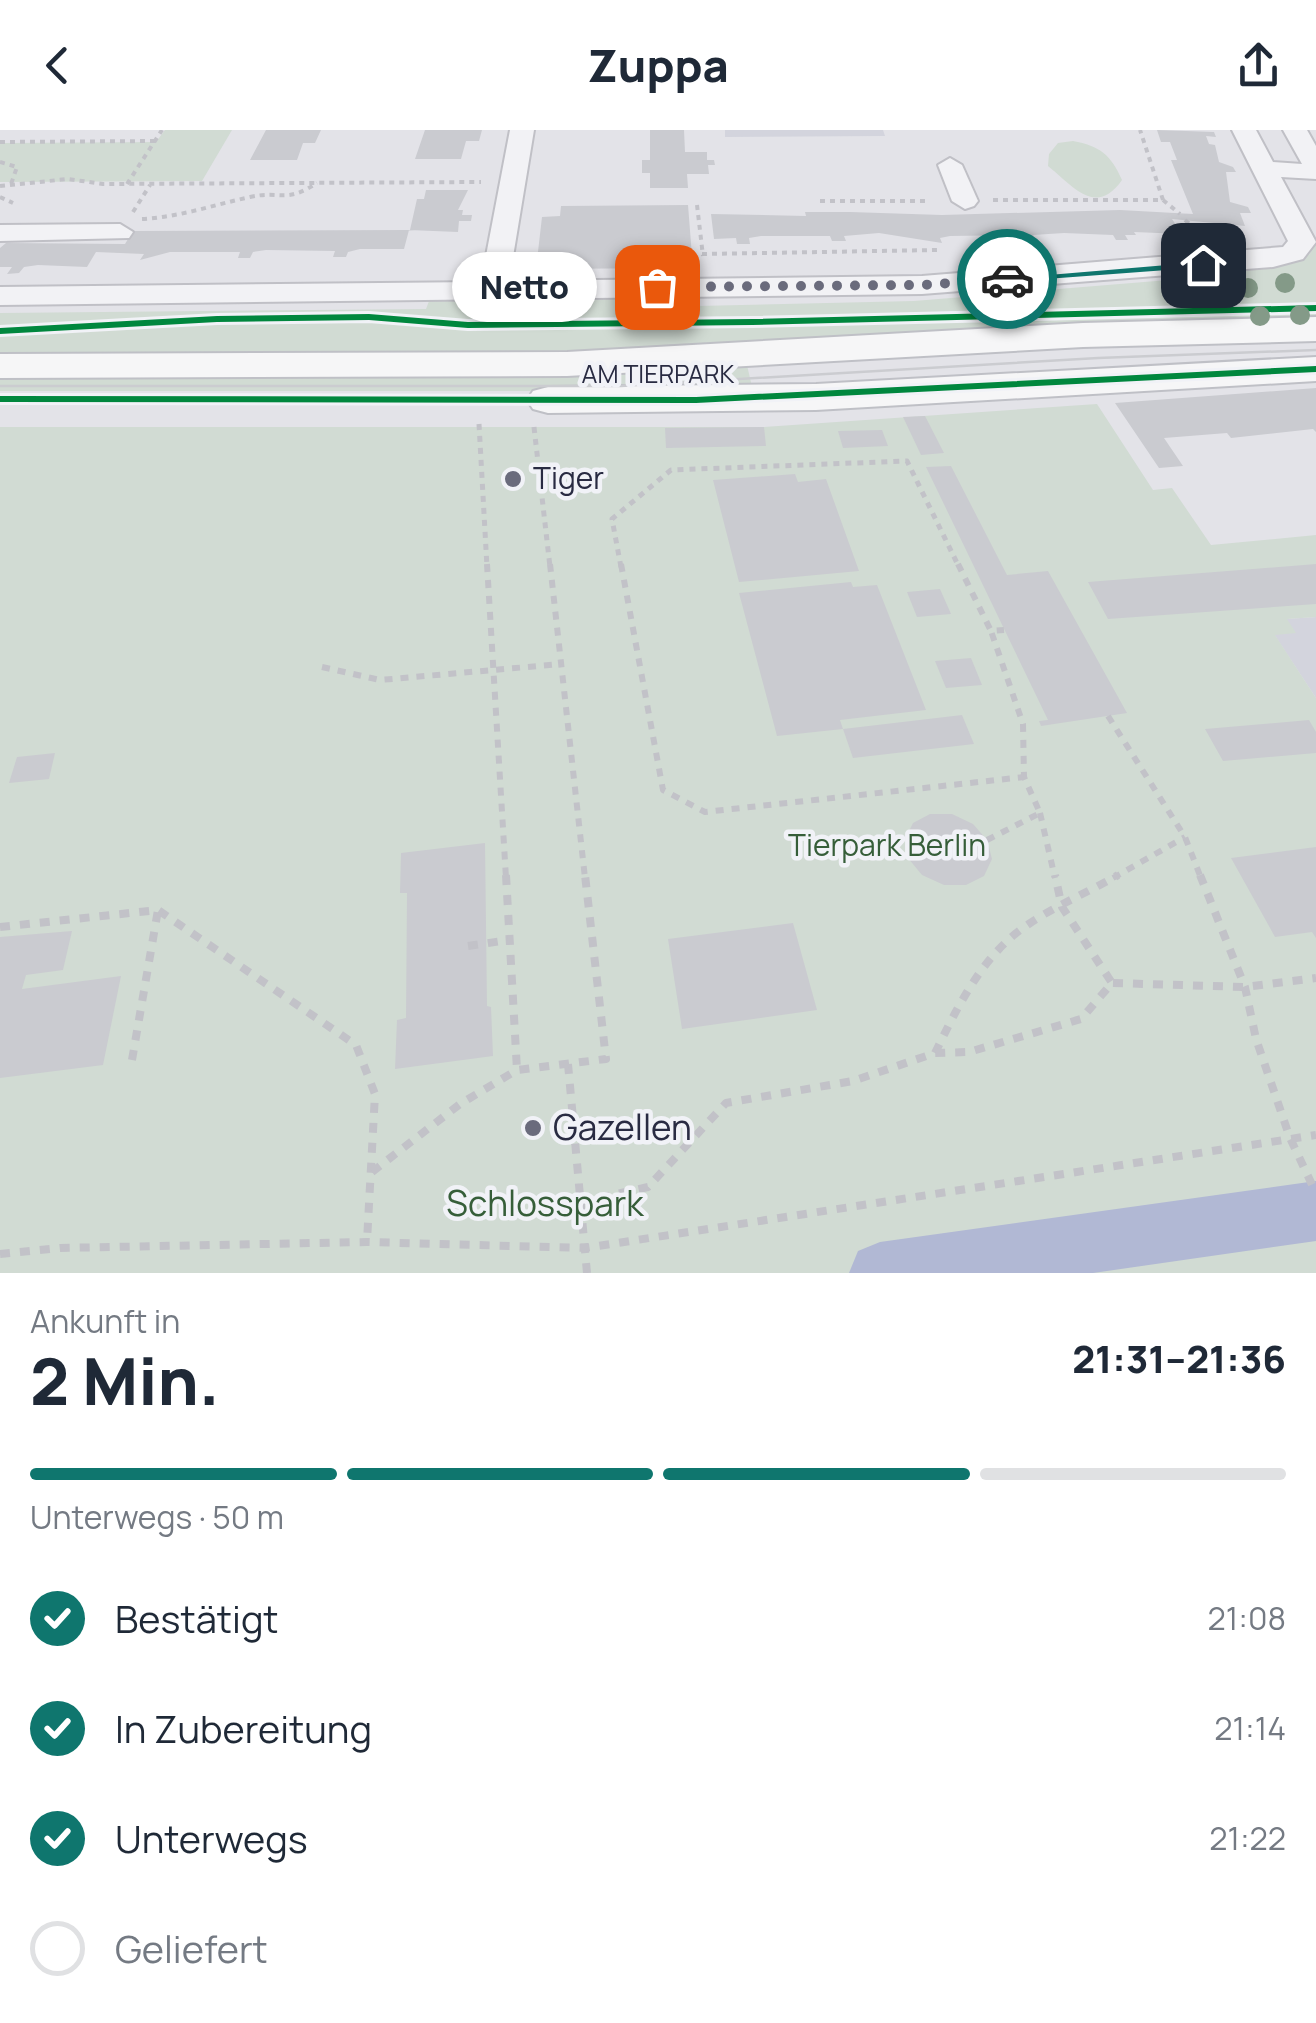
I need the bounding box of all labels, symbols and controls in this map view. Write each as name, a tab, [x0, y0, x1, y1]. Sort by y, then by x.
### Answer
text: Zuppa	[587, 34, 729, 96]
icon: back	[30, 38, 85, 93]
icon: share	[1231, 38, 1286, 93]
pin	[1161, 223, 1246, 308]
courier	[957, 229, 1057, 329]
icon: home	[1176, 238, 1231, 293]
pin	[615, 245, 700, 330]
callout: Netto	[452, 252, 597, 322]
icon: car	[980, 252, 1035, 307]
icon: bag	[630, 260, 685, 315]
text: Netto	[480, 265, 569, 309]
street label: AM TIERPARK	[582, 356, 735, 391]
place label: Tiger	[533, 457, 604, 498]
marker: Tiger	[502, 468, 524, 490]
park label: Tierpark Berlin	[788, 824, 986, 865]
place label: Gazellen	[553, 1103, 692, 1151]
marker: Gazellen	[522, 1117, 544, 1139]
park label: Schlosspark	[446, 1179, 645, 1227]
text: Ankunft in	[30, 1299, 180, 1343]
text: 21:31–21:36	[1072, 1332, 1286, 1384]
text: 2 Min.	[30, 1336, 220, 1425]
text: Unterwegs · 50 m	[30, 1495, 284, 1539]
icon: check	[30, 1591, 85, 1646]
text: Bestätigt	[115, 1592, 279, 1644]
text: 21:08	[1208, 1596, 1286, 1640]
icon: check	[30, 1701, 85, 1756]
text: In Zubereitung	[115, 1702, 372, 1754]
text: 21:14	[1214, 1706, 1286, 1750]
icon: check	[30, 1811, 85, 1866]
text: Unterwegs	[115, 1812, 308, 1864]
text: 21:22	[1209, 1816, 1286, 1860]
text: Geliefert	[115, 1922, 268, 1974]

